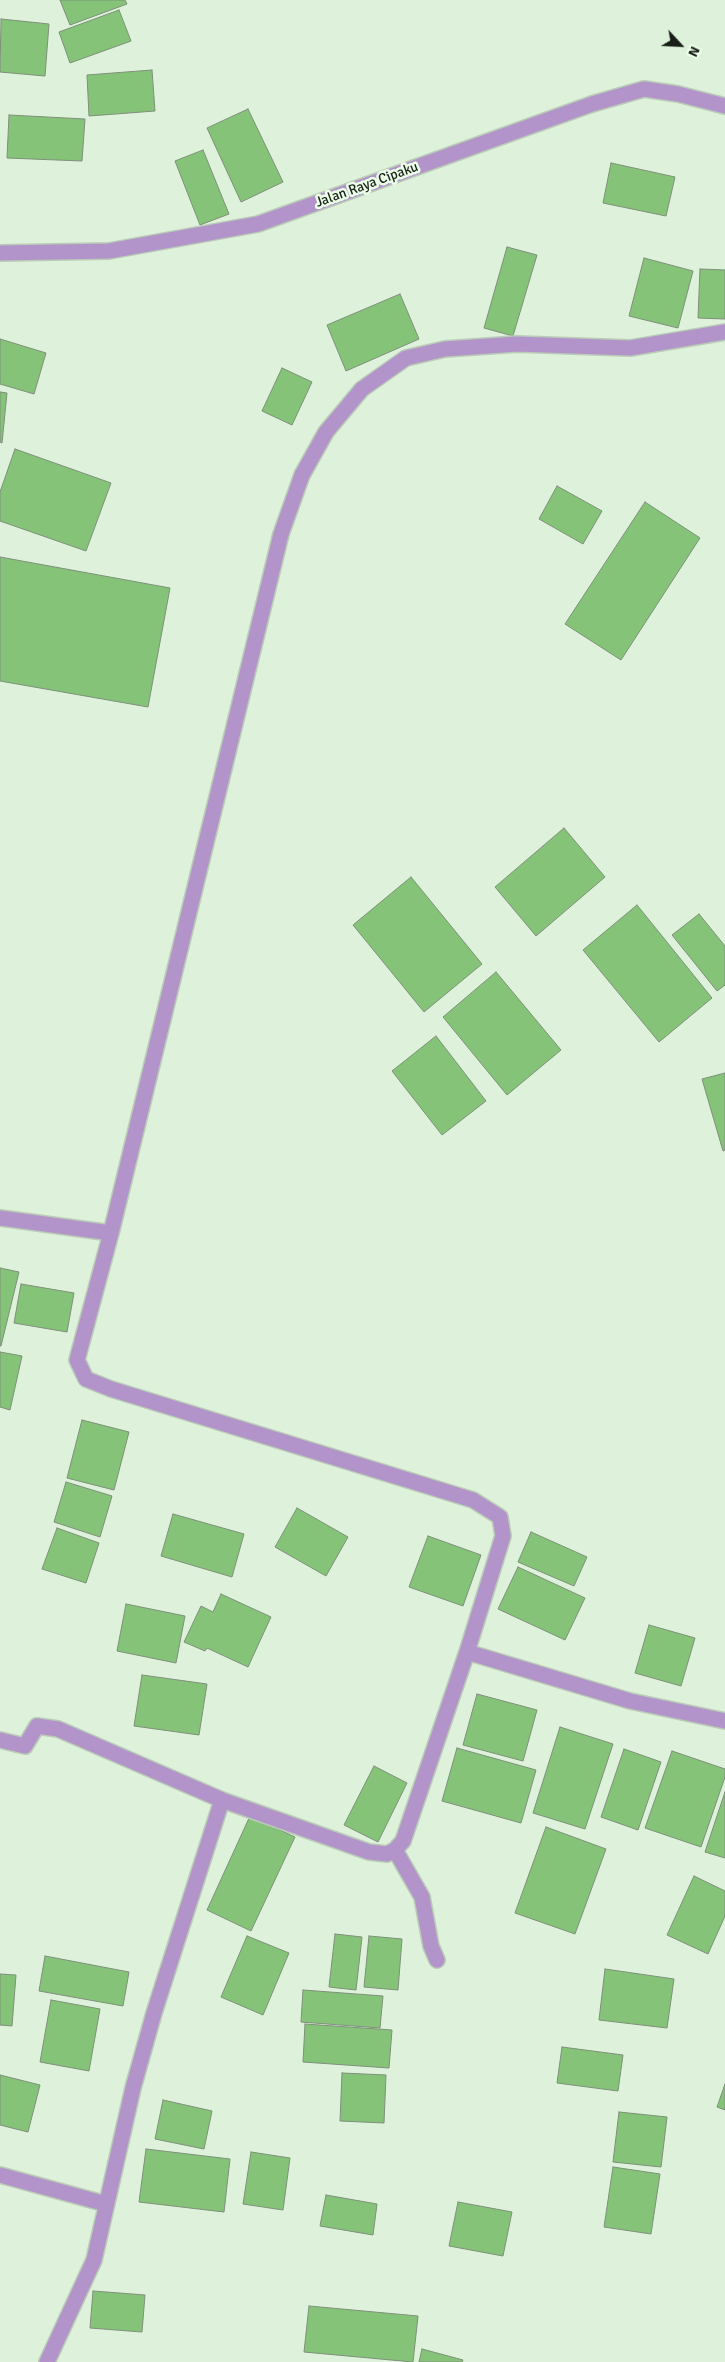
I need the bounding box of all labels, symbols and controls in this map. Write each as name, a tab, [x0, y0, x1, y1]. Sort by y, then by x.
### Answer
north arrow	[655, 20, 705, 70]
text: N	[684, 44, 704, 60]
street label: Jalan Raya Cipaku	[313, 159, 421, 211]

